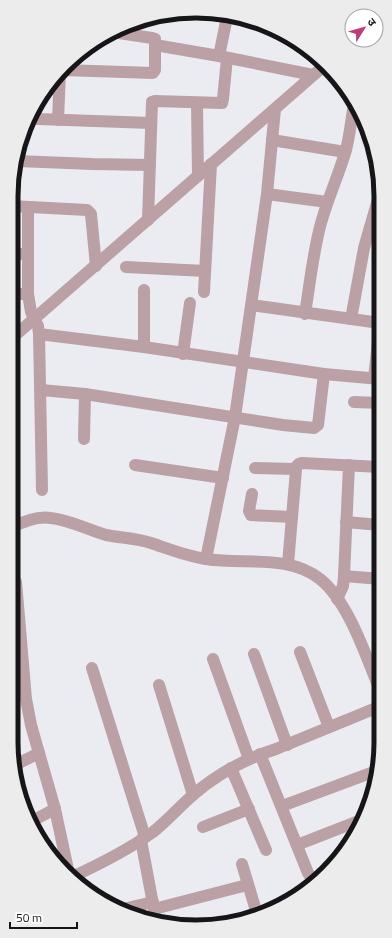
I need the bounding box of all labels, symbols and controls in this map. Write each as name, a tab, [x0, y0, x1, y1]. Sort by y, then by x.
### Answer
north arrow	[344, 8, 384, 48]
text: उ	[364, 15, 381, 30]
scale bar	[10, 904, 77, 930]
text: 50 m	[16, 908, 42, 927]

